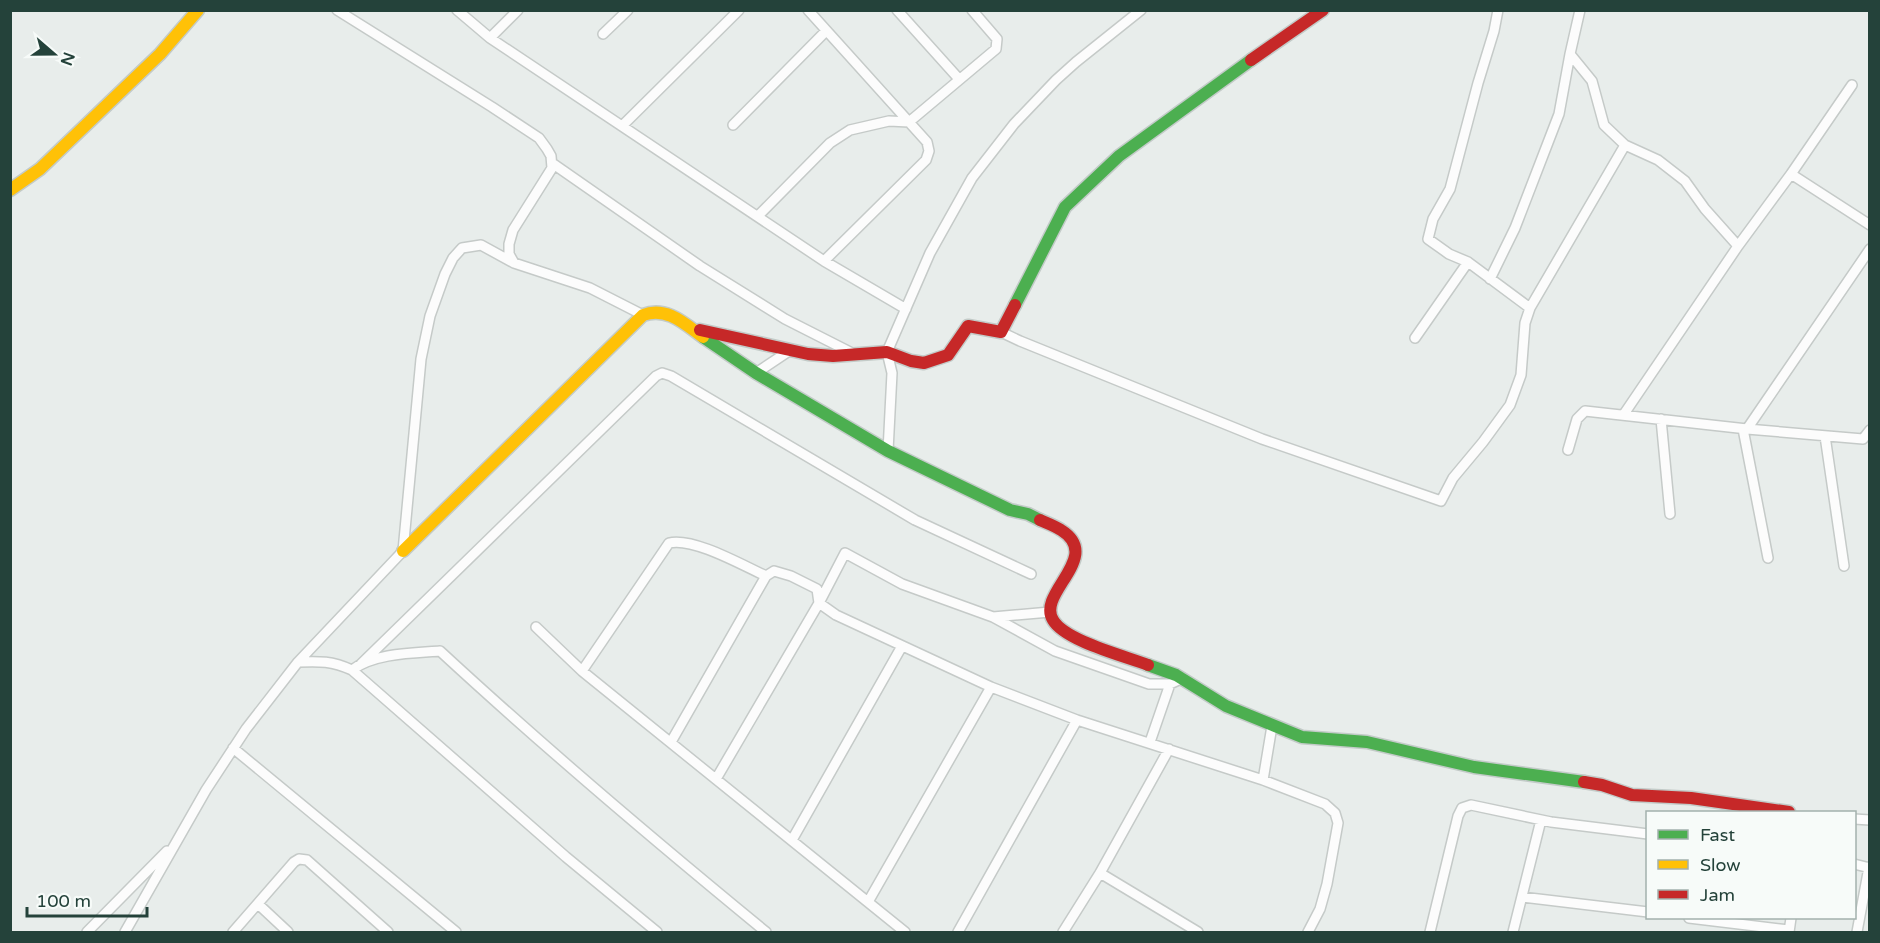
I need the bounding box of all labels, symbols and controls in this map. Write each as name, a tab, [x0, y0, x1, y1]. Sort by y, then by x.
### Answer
north arrow	[24, 24, 84, 84]
text: N	[56, 49, 79, 68]
legend	[1646, 811, 1856, 919]
text: Fast	[1700, 824, 1735, 846]
text: Slow	[1700, 854, 1741, 876]
scale bar	[27, 880, 147, 918]
text: Jam	[1700, 884, 1735, 906]
text: 100 m	[36, 890, 91, 912]

